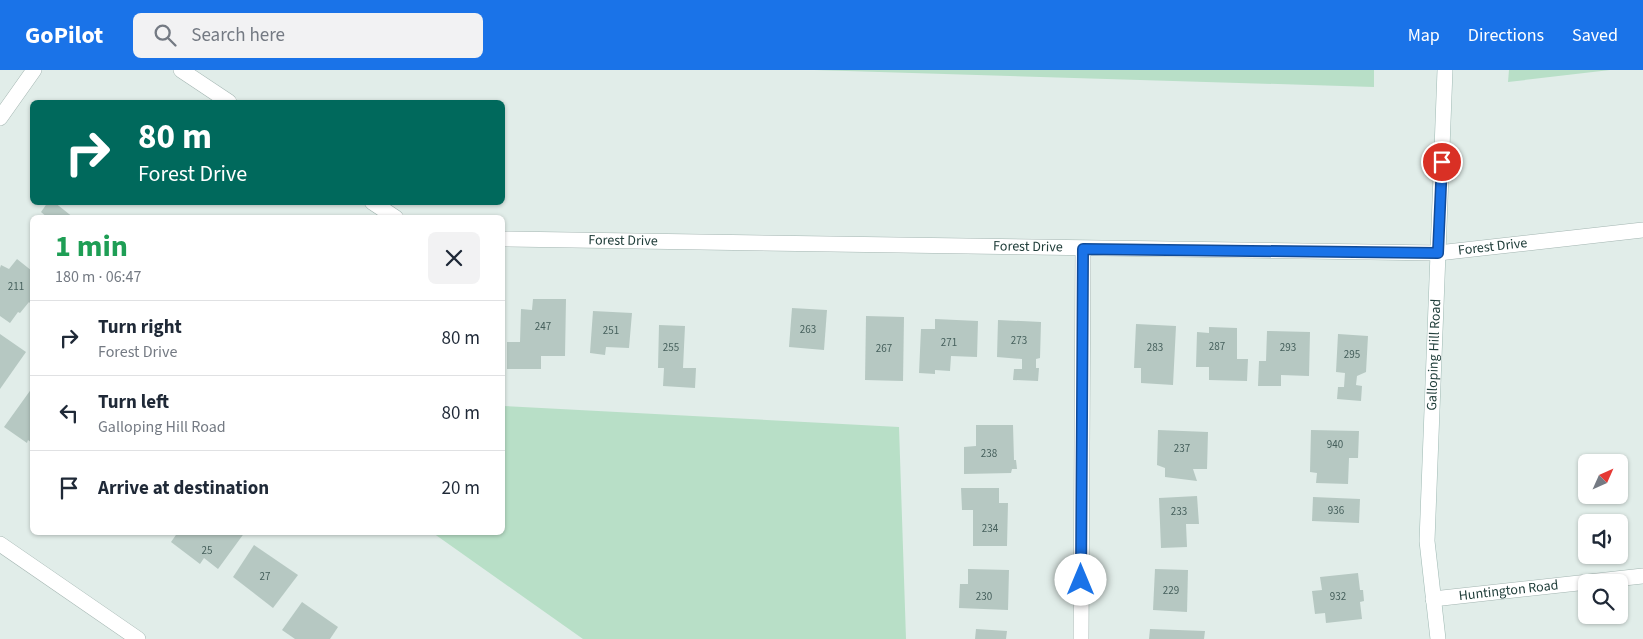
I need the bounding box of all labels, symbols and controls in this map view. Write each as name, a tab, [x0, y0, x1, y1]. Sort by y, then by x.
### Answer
search box	[133, 13, 483, 58]
text: GoPilot	[25, 18, 103, 53]
icon: search	[151, 21, 179, 49]
text: Search here	[191, 22, 285, 49]
text: Map	[1408, 23, 1440, 48]
text: Directions	[1468, 23, 1544, 48]
text: Saved	[1572, 23, 1618, 48]
text: 80 m	[138, 112, 212, 162]
icon: right	[55, 120, 120, 185]
pin	[1421, 141, 1463, 183]
icon: arrive	[1428, 148, 1456, 176]
text: Forest Drive	[138, 158, 247, 190]
text: 1 min	[55, 225, 128, 268]
street label: Forest Drive	[588, 230, 658, 251]
button: close	[428, 232, 480, 284]
street label: Forest Drive	[1457, 233, 1528, 261]
street label: Forest Drive	[993, 236, 1063, 257]
text: 180 m · 06:47	[55, 266, 142, 288]
house number: 211	[8, 279, 24, 294]
street label: Galloping Hill Road	[1422, 298, 1446, 411]
text: Turn right	[98, 314, 182, 341]
house number: 247	[535, 319, 551, 334]
house number: 263	[800, 322, 816, 337]
house number: 251	[603, 323, 619, 338]
icon: right	[55, 324, 83, 352]
text: 80 m	[442, 325, 480, 352]
house number: 273	[1011, 333, 1027, 348]
house number: 271	[941, 335, 957, 350]
house number: 287	[1209, 339, 1225, 354]
house number: 255	[663, 340, 679, 355]
house number: 283	[1147, 340, 1163, 355]
house number: 293	[1280, 340, 1296, 355]
text: Forest Drive	[98, 341, 177, 363]
house number: 267	[876, 341, 892, 356]
house number: 295	[1344, 347, 1360, 362]
text: Turn left	[98, 389, 169, 416]
icon: left	[55, 399, 83, 427]
text: 80 m	[442, 400, 480, 427]
text: Galloping Hill Road	[98, 416, 226, 438]
house number: 940	[1327, 437, 1343, 452]
house number: 237	[1174, 441, 1190, 456]
house number: 238	[981, 446, 998, 461]
north arrow	[1578, 454, 1628, 504]
map controls	[1578, 454, 1628, 624]
icon: arrive	[55, 474, 83, 502]
text: Arrive at destination	[98, 475, 269, 502]
text: 20 m	[442, 475, 480, 502]
house number: 936	[1328, 503, 1345, 518]
house number: 233	[1171, 504, 1187, 519]
button: sound	[1578, 514, 1628, 564]
house number: 234	[982, 521, 999, 536]
house number: 25	[202, 543, 212, 558]
position arrow	[1054, 553, 1106, 605]
house number: 27	[260, 569, 270, 584]
button: search	[1578, 574, 1628, 624]
street label: Huntington Road	[1458, 575, 1559, 606]
house number: 229	[1163, 583, 1179, 598]
house number: 230	[976, 589, 992, 604]
house number: 932	[1330, 589, 1346, 604]

